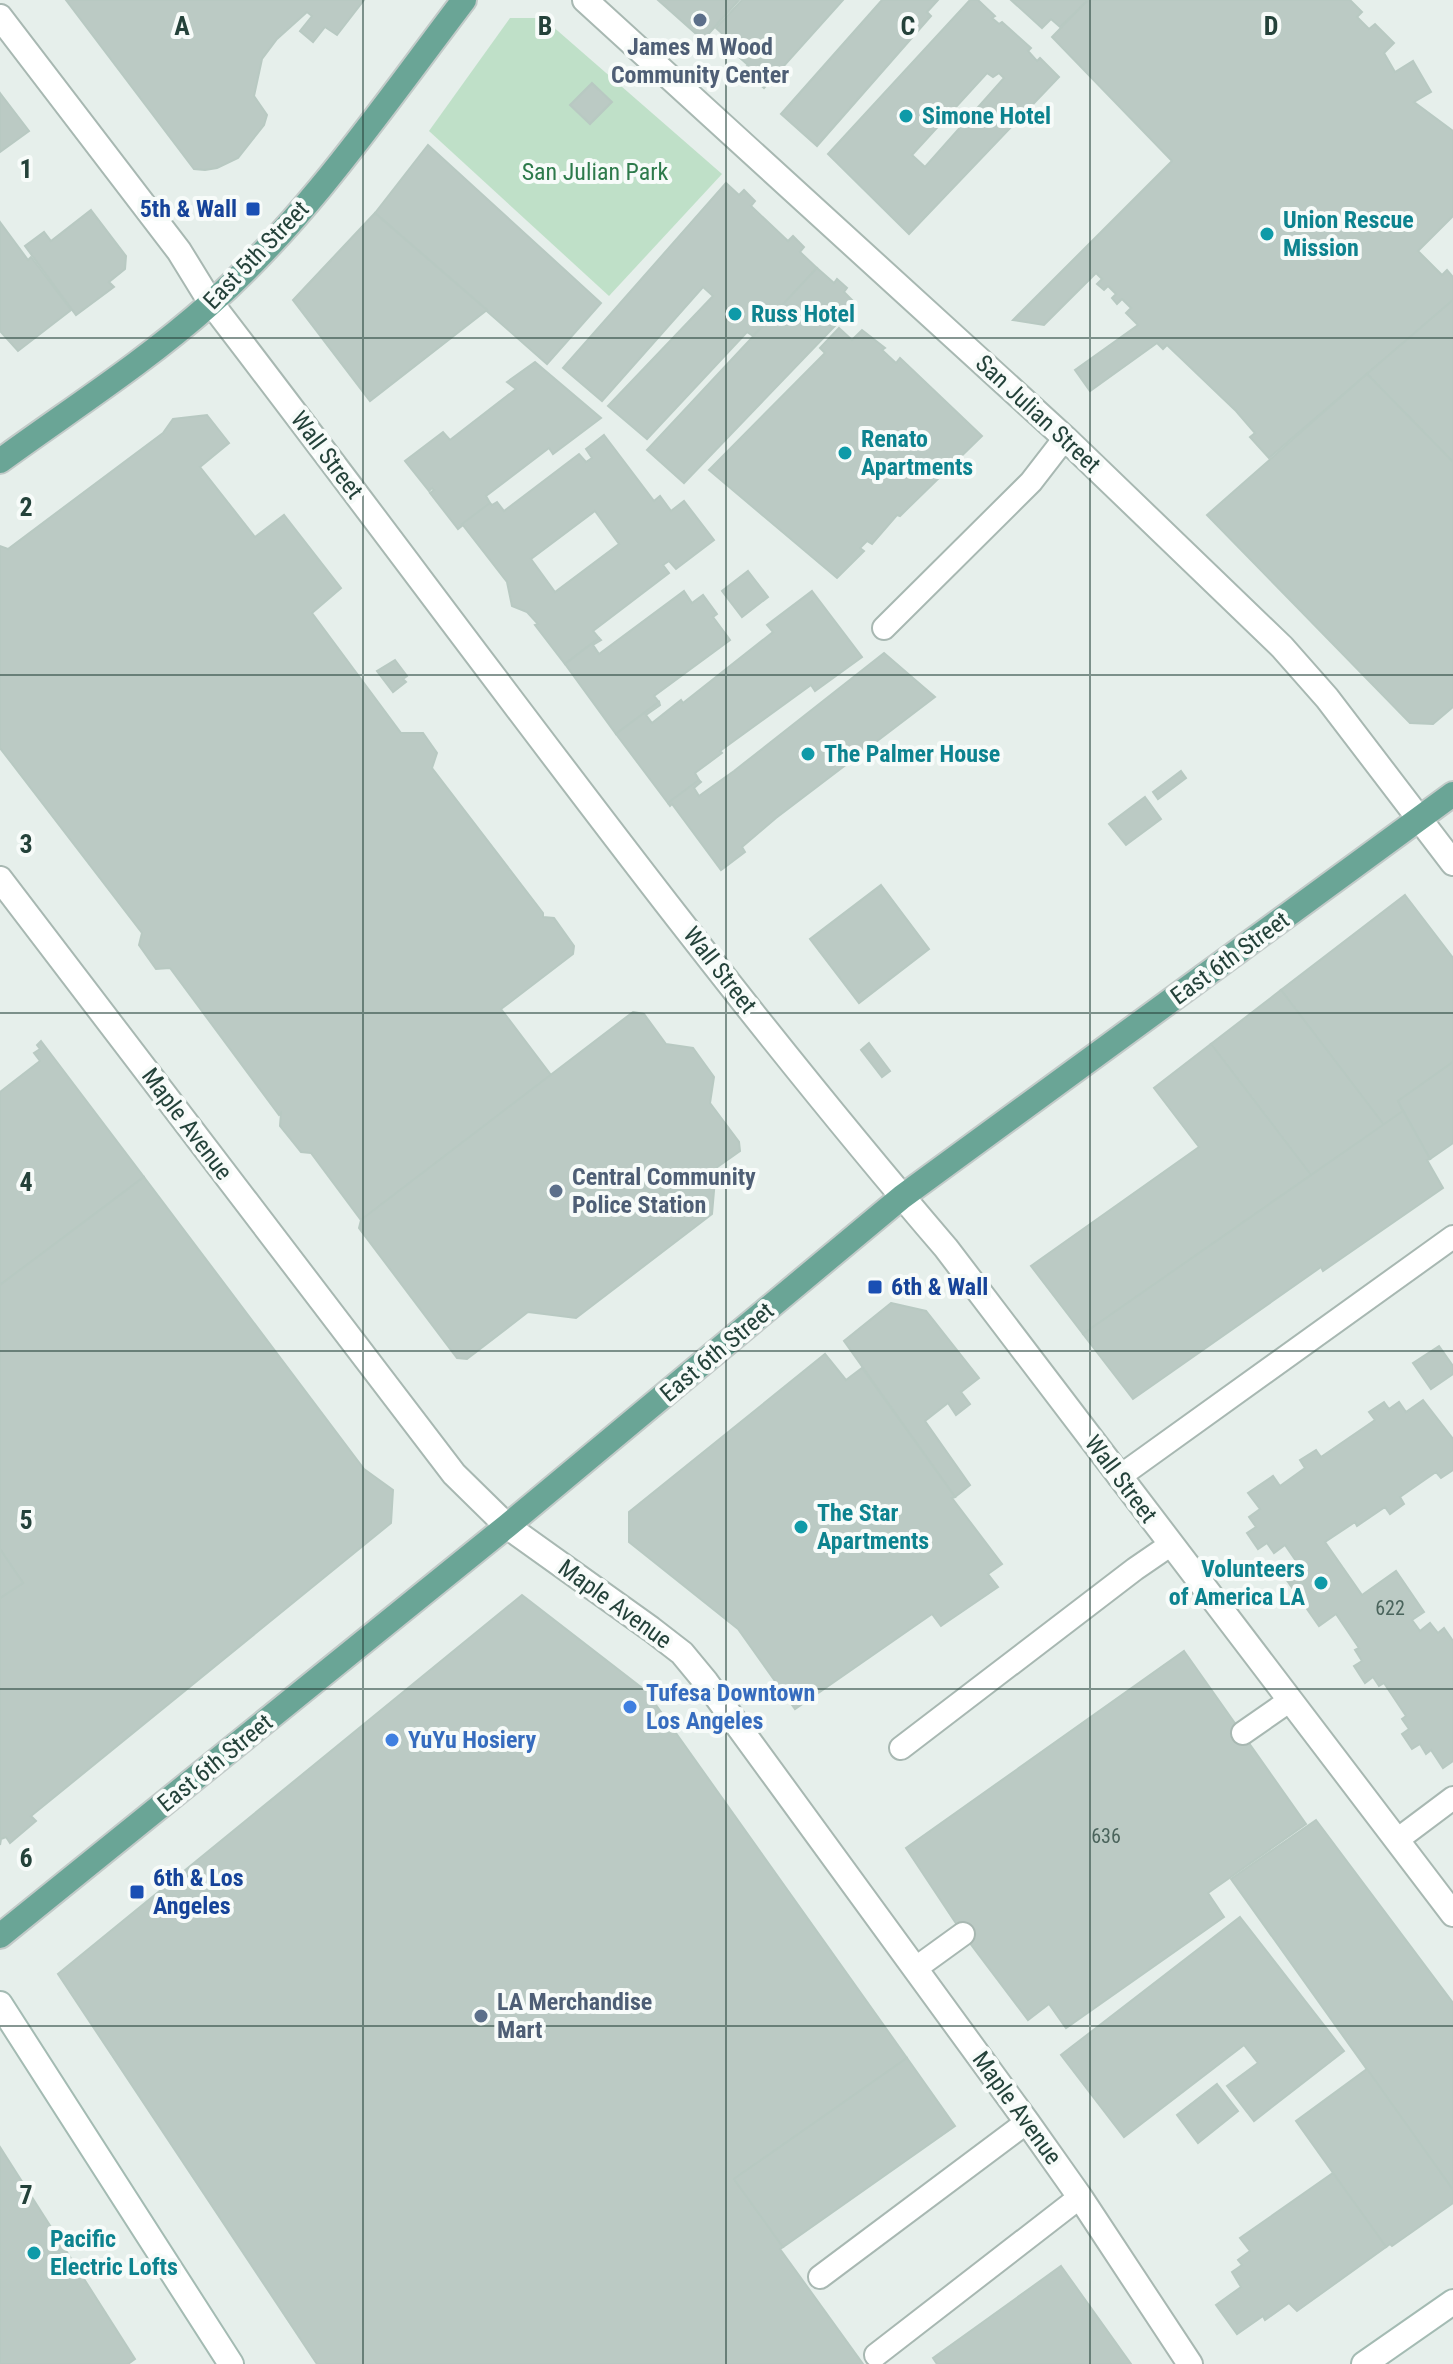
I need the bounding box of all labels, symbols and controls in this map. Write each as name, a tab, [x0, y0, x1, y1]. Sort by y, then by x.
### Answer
text: A	[174, 11, 190, 41]
text: B	[538, 11, 552, 41]
marker: James M Wood Community Center	[691, 11, 709, 29]
text: C	[901, 11, 916, 41]
text: D	[1264, 11, 1278, 41]
place label: James M Wood Community Center	[611, 33, 789, 89]
place label: Simone Hotel	[922, 102, 1051, 130]
marker: Simone Hotel	[897, 107, 915, 125]
text: 1	[19, 154, 33, 184]
park label: San Julian Park	[522, 158, 669, 186]
place label: 5th & Wall	[140, 195, 237, 223]
street label: East 5th Street	[198, 195, 314, 315]
marker: 5th & Wall	[244, 200, 262, 218]
place label: Union Rescue Mission	[1283, 206, 1414, 262]
marker: Union Rescue Mission	[1258, 225, 1276, 243]
place label: Russ Hotel	[751, 300, 855, 328]
marker: Russ Hotel	[726, 305, 744, 323]
street label: San Julian Street	[970, 349, 1106, 479]
street label: Wall Street	[285, 406, 369, 504]
place label: Renato Apartments	[861, 425, 973, 481]
marker: Renato Apartments	[836, 444, 854, 462]
text: 2	[19, 492, 33, 522]
place label: The Palmer House	[824, 740, 1000, 768]
marker: The Palmer House	[799, 745, 817, 763]
text: 3	[19, 829, 33, 859]
street label: East 6th Street	[1165, 906, 1295, 1010]
street label: Wall Street	[678, 921, 762, 1019]
street label: Maple Avenue	[136, 1063, 238, 1185]
place label: Central Community Police Station	[572, 1163, 756, 1219]
text: 4	[19, 1167, 33, 1197]
marker: Central Community Police Station	[547, 1182, 565, 1200]
place label: 6th & Wall	[891, 1273, 988, 1301]
marker: 6th & Wall	[866, 1278, 884, 1296]
street label: East 6th Street	[655, 1297, 779, 1407]
street label: Wall Street	[1079, 1430, 1163, 1528]
place label: The Star Apartments	[817, 1499, 929, 1555]
text: 5	[19, 1505, 33, 1535]
marker: The Star Apartments	[792, 1518, 810, 1536]
street label: Maple Avenue	[553, 1554, 677, 1654]
place label: Volunteers of America LA	[1169, 1555, 1306, 1611]
marker: Volunteers of America LA	[1312, 1574, 1330, 1592]
house number: 622	[1375, 1596, 1405, 1620]
place label: Tufesa Downtown Los Angeles	[646, 1679, 815, 1735]
marker: Tufesa Downtown Los Angeles	[621, 1698, 639, 1716]
street label: East 6th Street	[152, 1708, 278, 1818]
place label: YuYu Hosiery	[408, 1726, 537, 1754]
marker: YuYu Hosiery	[383, 1731, 401, 1749]
house number: 636	[1091, 1824, 1121, 1848]
text: 6	[19, 1843, 33, 1873]
place label: 6th & Los Angeles	[153, 1864, 244, 1920]
marker: 6th & Los Angeles	[128, 1883, 146, 1901]
place label: LA Merchandise Mart	[497, 1988, 652, 2044]
marker: LA Merchandise Mart	[472, 2007, 490, 2025]
street label: Maple Avenue	[967, 2046, 1067, 2170]
text: 7	[19, 2180, 33, 2210]
place label: Pacific Electric Lofts	[50, 2225, 178, 2281]
marker: Pacific Electric Lofts	[25, 2244, 43, 2262]

